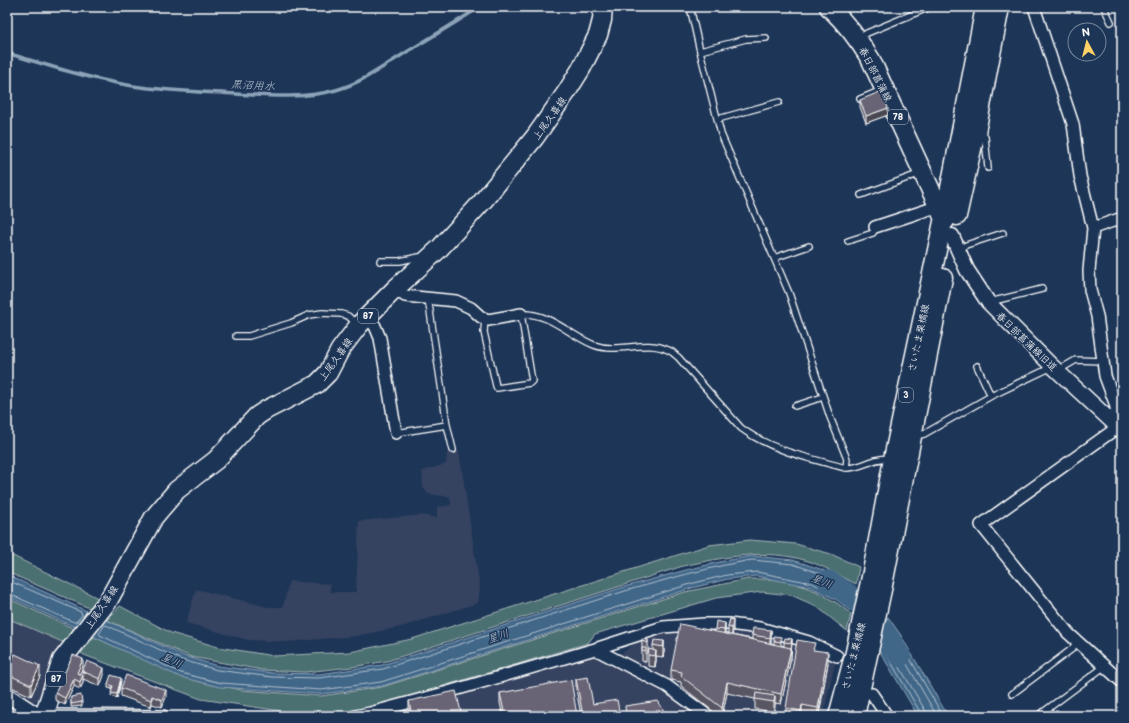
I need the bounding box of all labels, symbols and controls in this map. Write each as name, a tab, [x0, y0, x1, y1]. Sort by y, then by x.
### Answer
north arrow	[1067, 22, 1107, 62]
text: N	[1081, 26, 1091, 40]
street label: 春日部菖蒲線	[856, 45, 894, 104]
water label: 黒沼用水	[231, 78, 275, 93]
street label: 上尾久喜線	[531, 95, 569, 142]
road number: 78	[888, 110, 908, 124]
street label: さいたま栗橋線	[906, 303, 932, 373]
road number: 87	[358, 309, 378, 323]
street label: 春日部菖蒲線旧道	[993, 310, 1059, 374]
street label: 上尾久喜線	[317, 336, 355, 383]
road number: 3	[899, 388, 913, 402]
water label: 星川	[809, 571, 834, 591]
street label: 上尾久喜線	[83, 583, 121, 632]
street label: さいたま栗橋線	[840, 621, 868, 691]
water label: 星川	[486, 627, 511, 646]
water label: 星川	[159, 650, 184, 671]
road number: 87	[46, 672, 66, 686]

